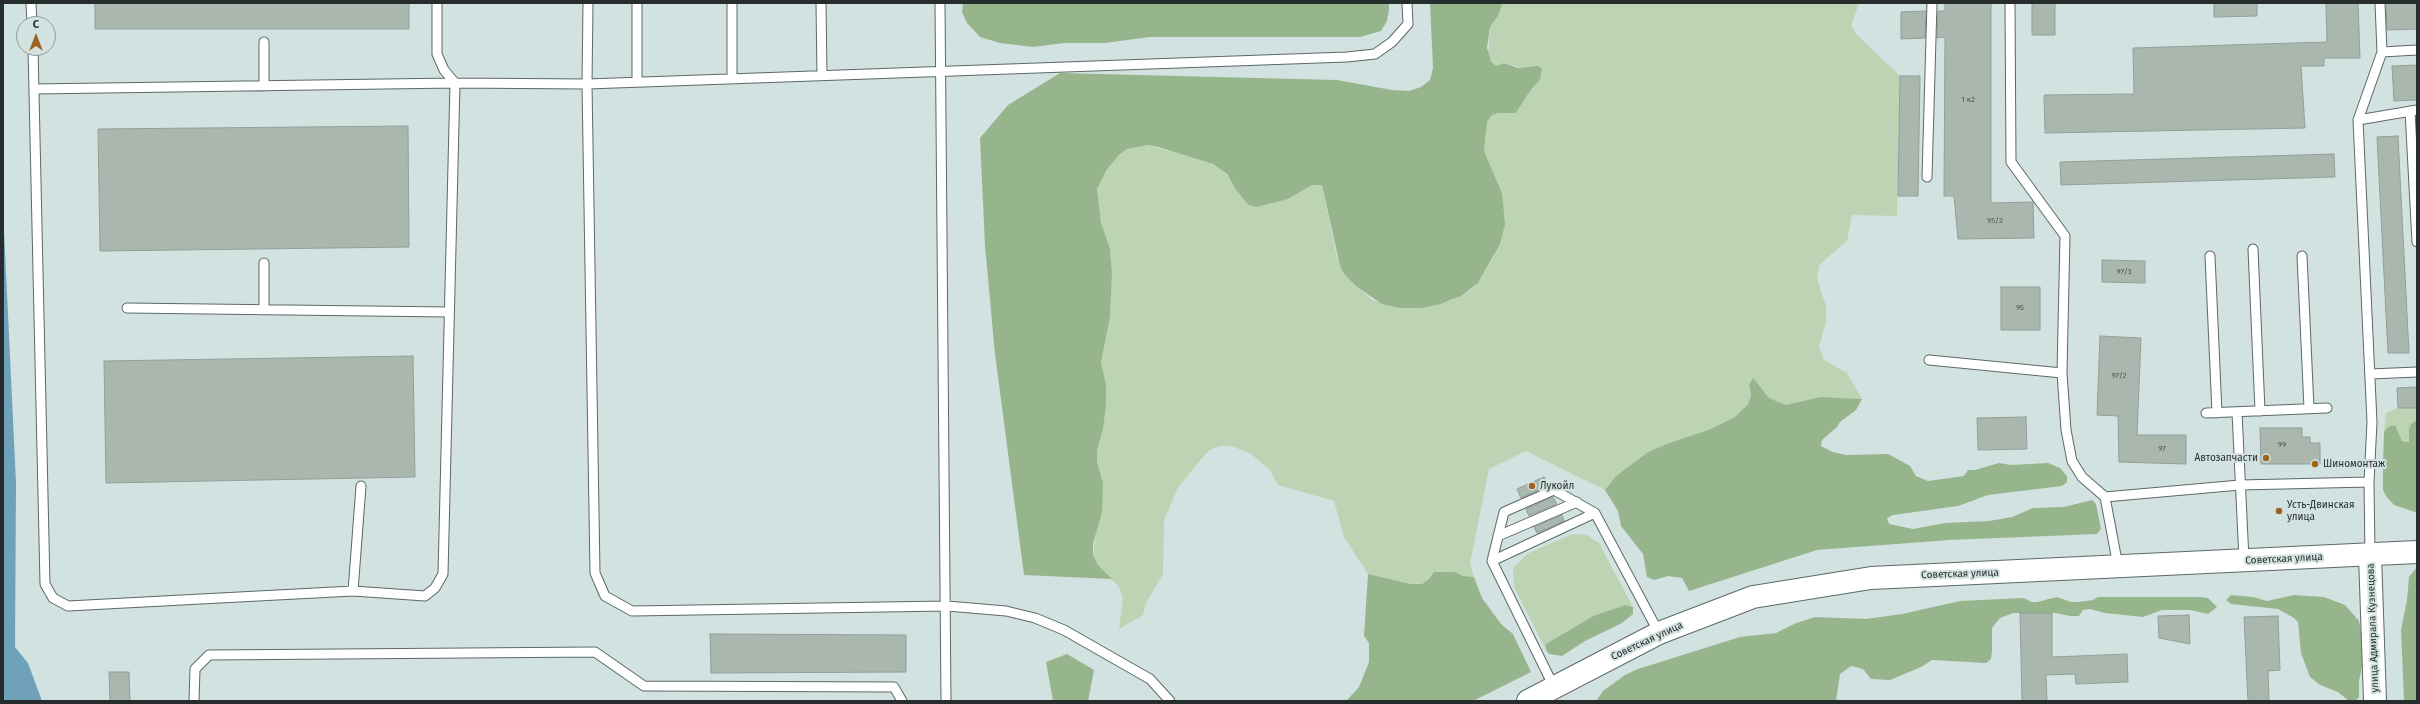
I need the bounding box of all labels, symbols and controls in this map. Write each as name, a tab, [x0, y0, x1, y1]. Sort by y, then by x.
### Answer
north arrow	[16, 16, 56, 56]
text: С	[33, 18, 39, 31]
house number: 1 к2	[1961, 95, 1975, 105]
house number: 95/2	[1987, 216, 2003, 226]
house number: 97/3	[2116, 267, 2132, 277]
house number: 95	[2016, 303, 2024, 313]
house number: 97/2	[2111, 371, 2127, 381]
house number: 99	[2278, 440, 2286, 450]
house number: 97	[2158, 444, 2166, 454]
place label: Автозапчасти	[2194, 452, 2258, 464]
marker: Автозапчасти	[2261, 453, 2271, 463]
place label: Шиномонтаж	[2323, 458, 2385, 470]
marker: Шиномонтаж	[2310, 459, 2320, 469]
place label: Лукойл	[1540, 480, 1574, 492]
marker: Лукойл	[1527, 481, 1537, 491]
place label: Усть-Двинская улица	[2287, 499, 2355, 522]
marker: Усть-Двинская улица	[2274, 506, 2284, 516]
street label: Советская улица	[2245, 551, 2323, 567]
street label: улица Адмирала Кузнецова	[2365, 563, 2381, 693]
street label: Советская улица	[1921, 567, 1999, 581]
street label: Советская улица	[1609, 619, 1685, 663]

